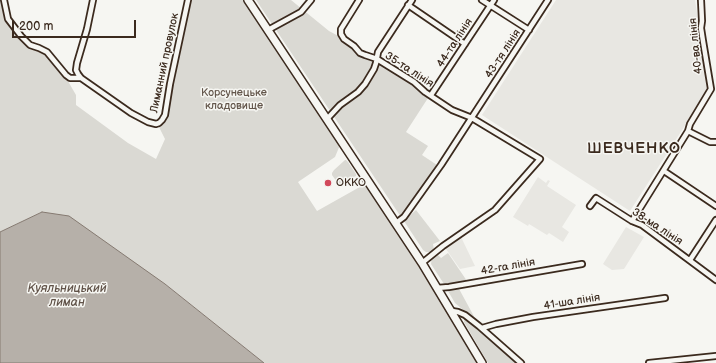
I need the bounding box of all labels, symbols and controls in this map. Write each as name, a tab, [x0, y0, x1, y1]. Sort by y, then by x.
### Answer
scale bar	[14, 12, 138, 38]
street label: Лиманний провулок	[148, 12, 182, 114]
street label: 44-та лінія	[434, 16, 476, 70]
street label: 40-ва лінія	[686, 17, 706, 75]
text: 200 m	[19, 19, 53, 34]
street label: 43-тя лінія	[482, 27, 524, 81]
street label: 35-та лінія	[382, 49, 436, 91]
park label: Корсунецьке кладовище	[201, 86, 267, 112]
district label: ШЕВЧЕНКО	[587, 140, 681, 158]
place label: ОККО	[336, 176, 366, 190]
marker: ОККО	[323, 178, 333, 188]
street label: 38-ма лінія	[629, 206, 685, 248]
street label: 42-га лінія	[480, 256, 536, 278]
water label: Куяльницький лиман	[27, 282, 107, 310]
street label: 41-ша лінія	[543, 291, 601, 313]

